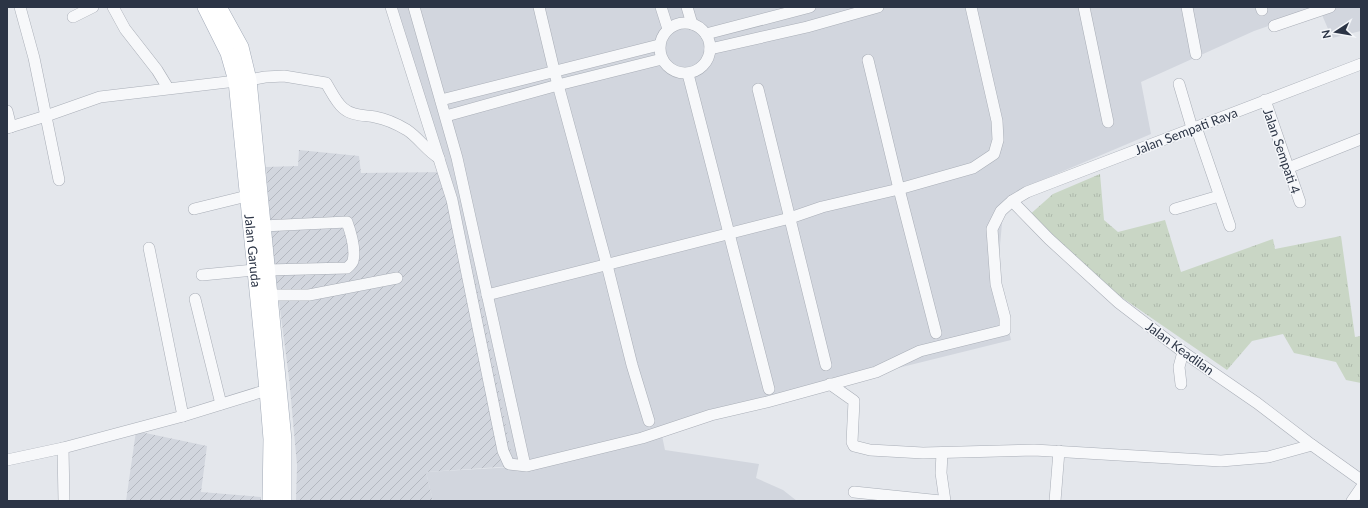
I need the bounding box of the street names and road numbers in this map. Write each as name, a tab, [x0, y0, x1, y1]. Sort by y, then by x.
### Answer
street label: Jalan Sempati Raya	[1132, 104, 1240, 158]
street label: Jalan Sempati 4	[1260, 106, 1304, 196]
street label: Jalan Garuda	[241, 213, 265, 288]
street label: Jalan Keadilan	[1143, 318, 1217, 378]

